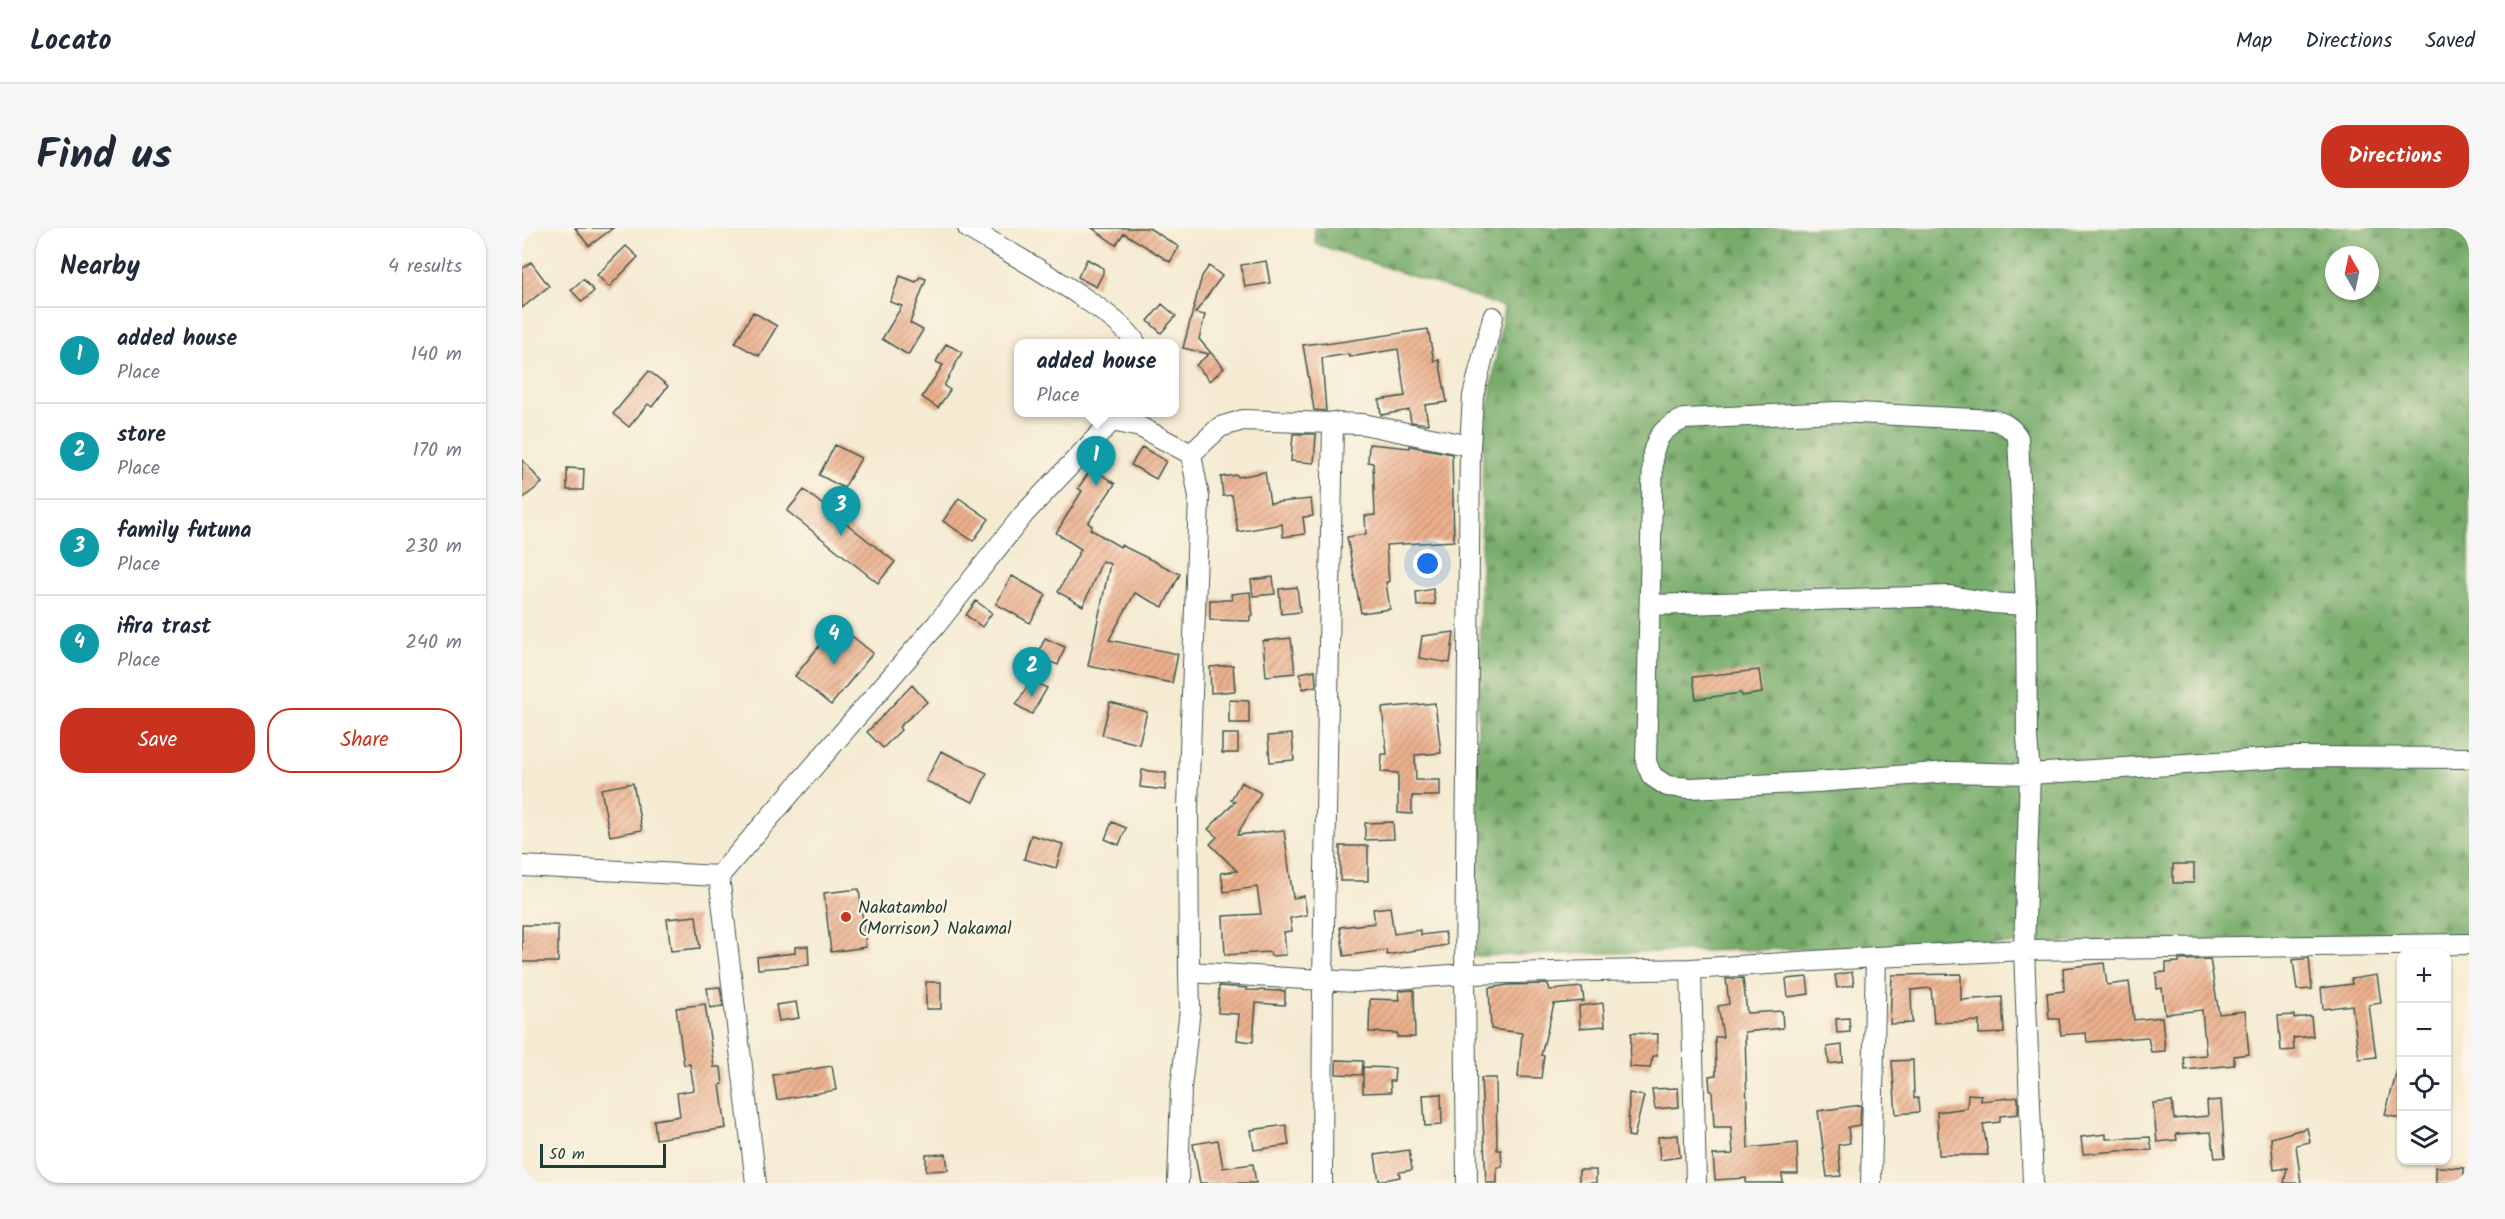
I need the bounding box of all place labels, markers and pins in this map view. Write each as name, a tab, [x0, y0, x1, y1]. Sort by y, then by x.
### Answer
pin: 1	[1076, 436, 1116, 486]
pin: 3	[822, 486, 860, 536]
pin: 4	[814, 616, 854, 665]
pin: 2	[1012, 648, 1052, 697]
place label: Nakatambol (Morrison) Nakamal	[858, 894, 1012, 944]
marker: Nakatambol (Morrison) Nakamal	[839, 910, 853, 924]

